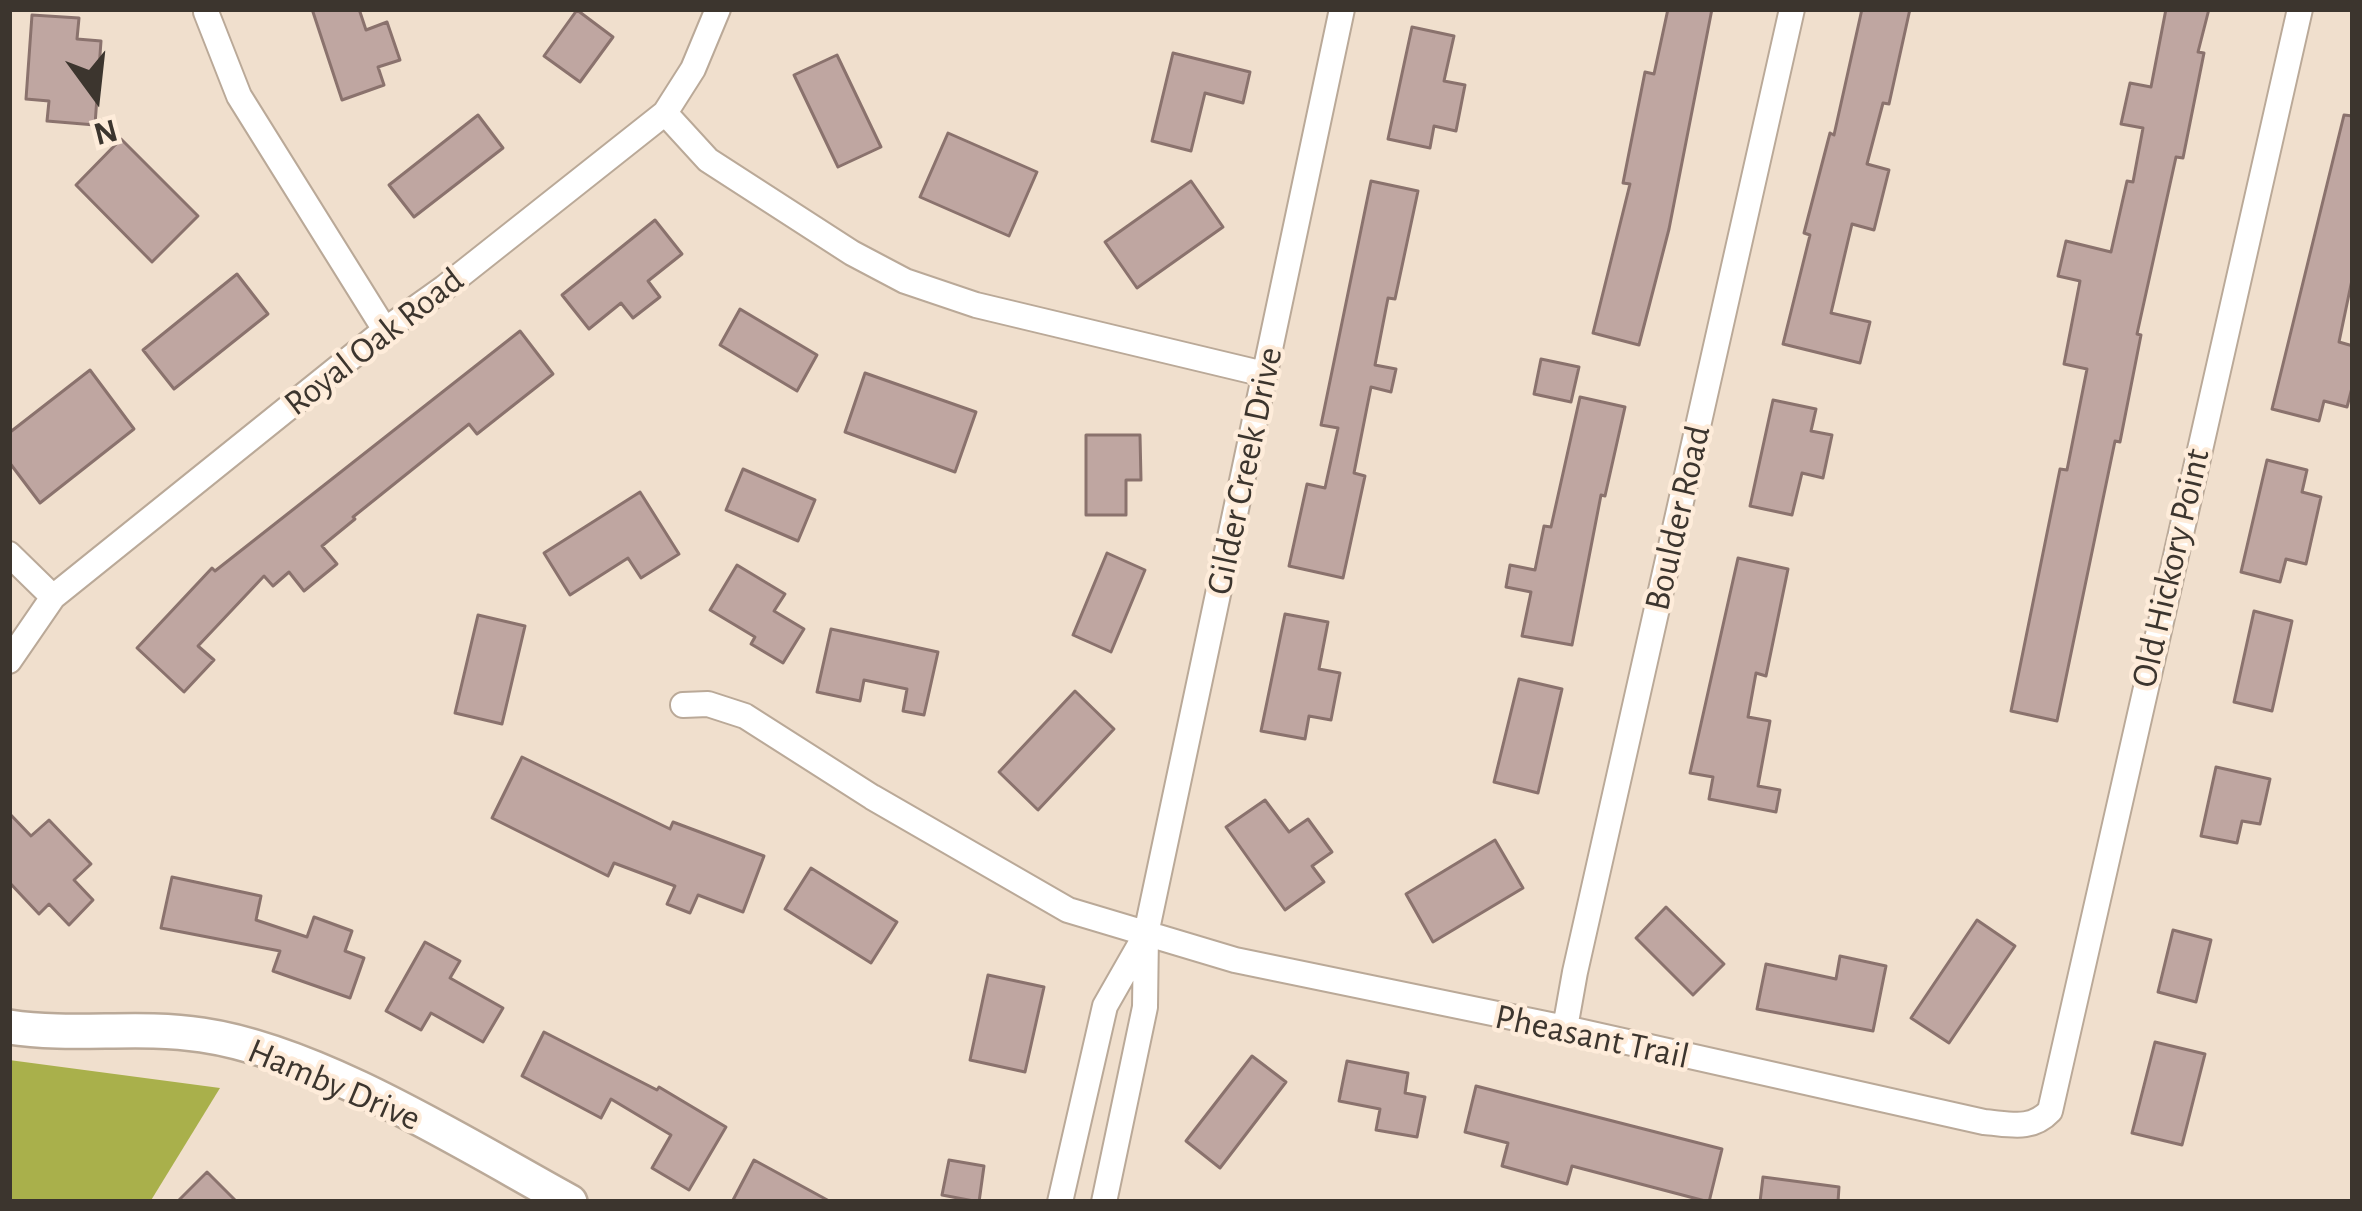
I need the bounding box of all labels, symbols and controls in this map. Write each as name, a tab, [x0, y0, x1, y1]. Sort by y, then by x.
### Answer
north arrow	[36, 36, 156, 156]
text: N	[90, 112, 121, 150]
street label: Royal Oak Road	[276, 259, 472, 425]
street label: Gilder Creek Drive	[1198, 343, 1292, 599]
street label: Boulder Road	[1636, 421, 1720, 615]
street label: Old Hickory Point	[2123, 444, 2219, 692]
street label: Pheasant Trail	[1491, 995, 1693, 1079]
street label: Hamby Drive	[241, 1029, 427, 1141]

